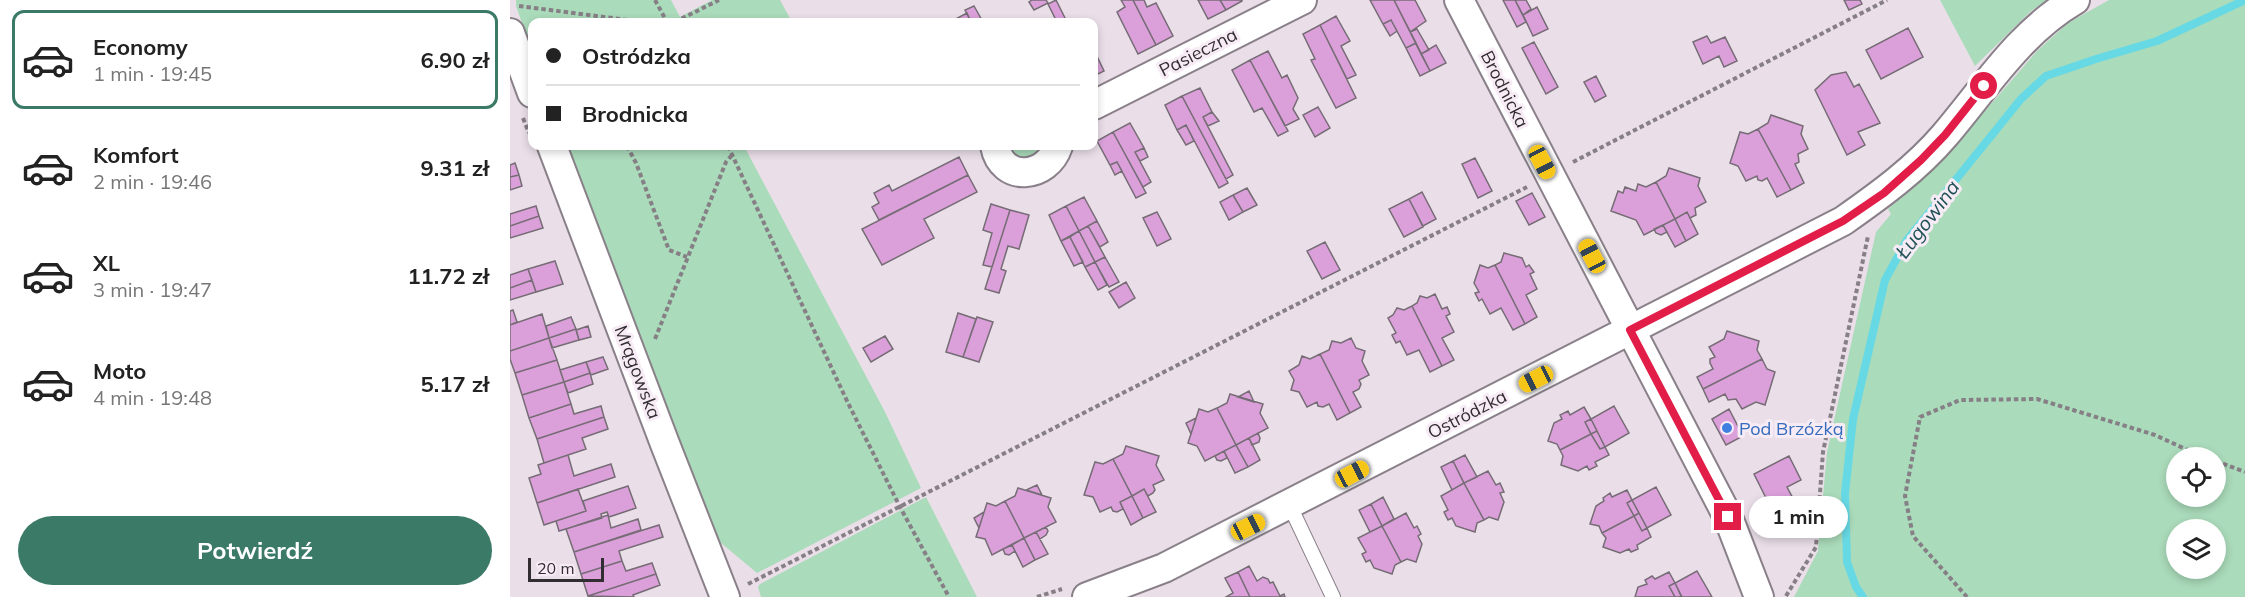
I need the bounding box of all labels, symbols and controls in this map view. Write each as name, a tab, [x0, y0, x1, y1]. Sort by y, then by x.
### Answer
street label: Pasieczna	[1155, 23, 1241, 81]
icon: car	[21, 33, 75, 87]
text: Economy	[93, 33, 188, 61]
text: Ostródzka	[582, 42, 691, 70]
text: 6.90 zł	[421, 46, 489, 74]
street label: Brodnicka	[1476, 47, 1534, 131]
text: 1 min · 19:45	[93, 61, 212, 86]
route start	[1970, 72, 1997, 99]
text: Brodnicka	[582, 100, 688, 128]
icon: car	[21, 141, 75, 195]
text: Komfort	[93, 141, 179, 169]
car	[1526, 142, 1558, 182]
text: 9.31 zł	[421, 154, 489, 182]
text: 2 min · 19:46	[93, 169, 212, 194]
water label: Ługowina	[1889, 175, 1964, 264]
car	[1576, 236, 1608, 276]
icon: car	[21, 249, 75, 303]
text: XL	[93, 249, 120, 277]
text: 11.72 zł	[407, 262, 489, 290]
text: 3 min · 19:47	[93, 277, 212, 302]
street label: Mrągowska	[610, 322, 666, 422]
icon: car	[21, 357, 75, 411]
text: Moto	[93, 357, 146, 385]
car	[1516, 363, 1556, 395]
text: 5.17 zł	[421, 370, 489, 398]
street label: Ostródzka	[1424, 384, 1510, 444]
text: 4 min · 19:48	[93, 385, 212, 410]
place label: Pod Brzózką	[1739, 417, 1844, 440]
marker: Pod Brzózką	[1720, 421, 1734, 435]
map controls	[2166, 447, 2226, 579]
button: locate	[2166, 447, 2226, 507]
car	[1332, 458, 1372, 490]
callout: 1 min	[1749, 496, 1848, 538]
route end	[1714, 503, 1741, 530]
text: 1 min	[1772, 504, 1825, 529]
car	[1228, 511, 1268, 543]
button: Potwierdź	[18, 516, 492, 585]
button: layers	[2166, 519, 2226, 579]
scale bar	[528, 555, 604, 582]
text: 20 m	[537, 558, 574, 578]

